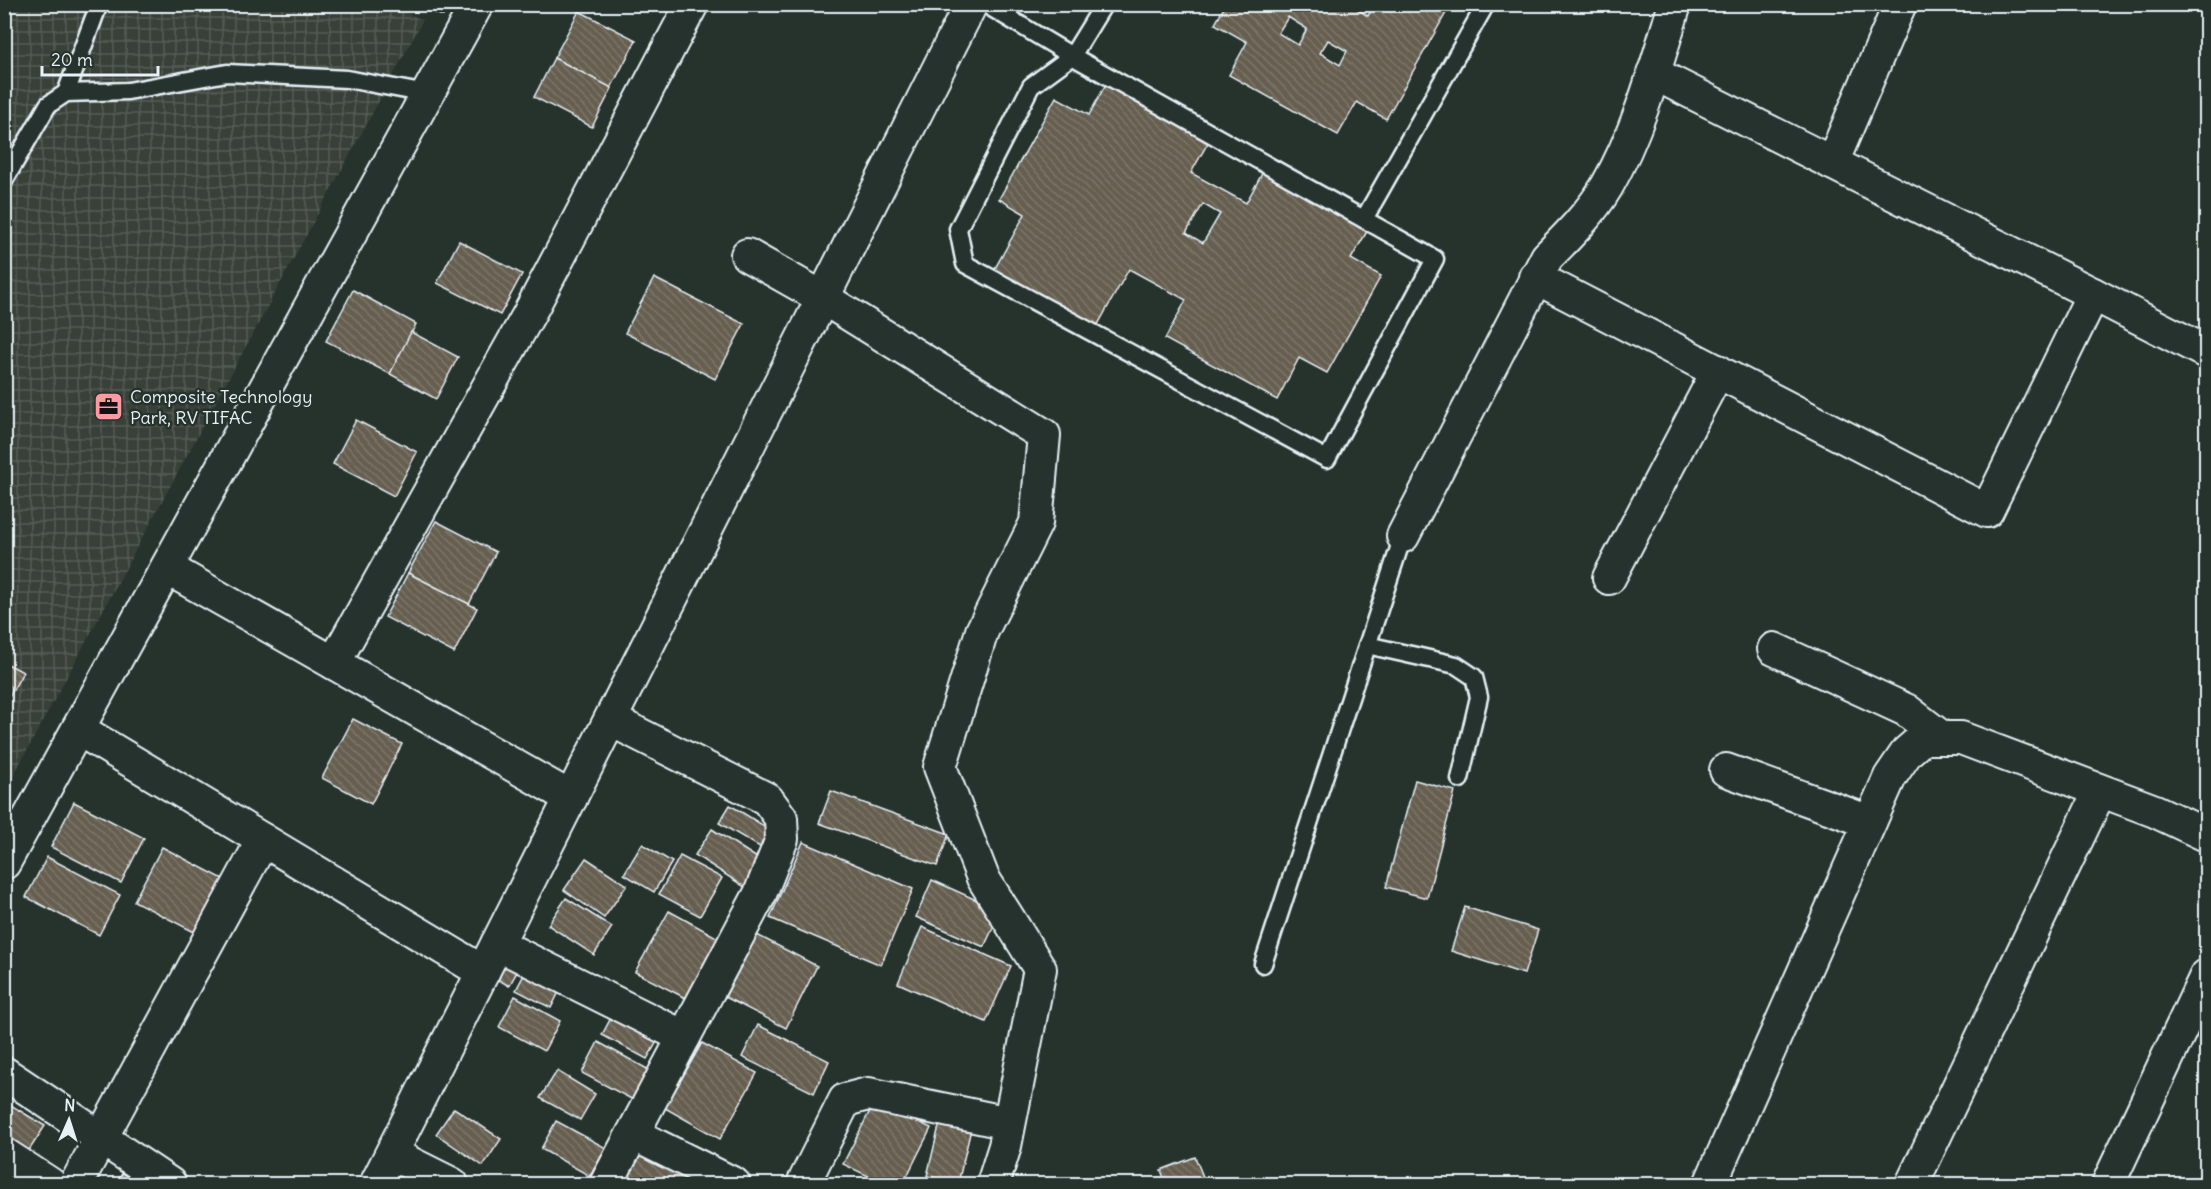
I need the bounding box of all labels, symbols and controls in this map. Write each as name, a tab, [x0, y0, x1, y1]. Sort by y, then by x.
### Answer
scale bar	[42, 39, 158, 77]
text: 20 m	[51, 48, 93, 71]
place label: Composite Technology Park, RV TIFAC	[130, 385, 312, 429]
office icon: Composite Technology Park, RV TIFAC	[93, 390, 125, 422]
north arrow	[39, 1090, 99, 1150]
text: N	[64, 1095, 76, 1115]

